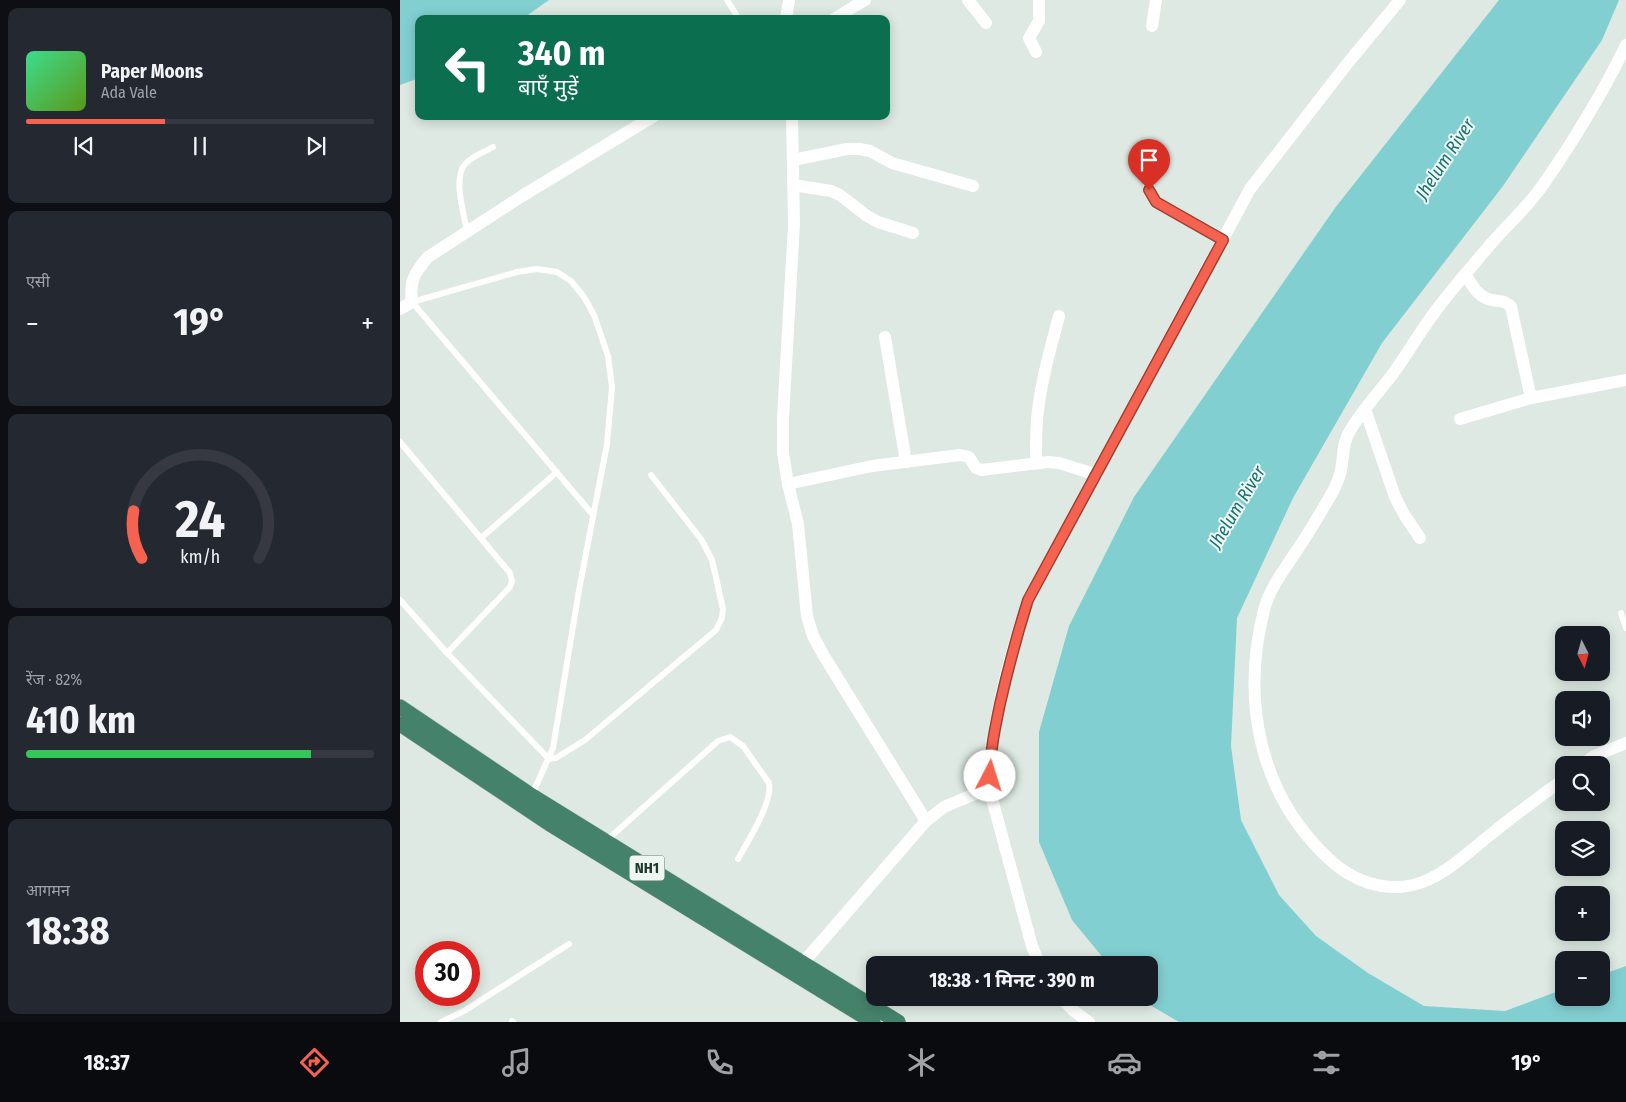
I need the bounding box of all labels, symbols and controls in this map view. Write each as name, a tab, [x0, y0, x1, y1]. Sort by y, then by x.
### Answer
text: 340 m	[518, 32, 606, 74]
icon: left	[435, 35, 500, 100]
text: Paper Moons	[101, 60, 203, 83]
text: बाएँ मुड़ें	[518, 74, 579, 101]
text: Ada Vale	[101, 83, 157, 102]
water label: Jhelum River	[1410, 114, 1480, 204]
icon: previous	[70, 132, 98, 160]
icon: pause	[186, 132, 214, 160]
icon: next	[302, 132, 330, 160]
pin	[1128, 139, 1170, 190]
icon: arrive	[1135, 146, 1163, 174]
text: एसी	[26, 272, 50, 291]
text: 19°	[173, 299, 227, 345]
text: −	[26, 307, 39, 340]
text: +	[361, 307, 374, 340]
water label: Jhelum River	[1203, 461, 1270, 553]
text: 24	[174, 488, 225, 551]
text: km/h	[180, 546, 220, 568]
north arrow	[1555, 626, 1610, 681]
map controls	[1555, 626, 1610, 1006]
text: रेंज · 82%	[26, 670, 82, 689]
button: sound	[1555, 691, 1610, 746]
text: 410 km	[26, 697, 136, 743]
position arrow	[963, 749, 1015, 801]
button: search	[1555, 756, 1610, 811]
button: layers	[1555, 821, 1610, 876]
road number: NH1	[630, 856, 664, 880]
text: आगमन	[26, 881, 70, 900]
button: +	[1555, 886, 1610, 941]
text: 18:38	[26, 908, 110, 954]
speed limit sign: 30	[415, 941, 480, 1006]
button: −	[1555, 951, 1610, 1006]
text: 18:38 · 1 मिनट · 390 m	[929, 969, 1095, 992]
icon: directions	[297, 1045, 332, 1080]
icon: music	[499, 1045, 534, 1080]
icon: phone	[702, 1045, 737, 1080]
icon: climate	[904, 1045, 939, 1080]
icon: car	[1107, 1045, 1142, 1080]
icon: filters	[1309, 1045, 1344, 1080]
text: 18:37	[84, 1049, 130, 1076]
text: 19°	[1511, 1049, 1542, 1076]

